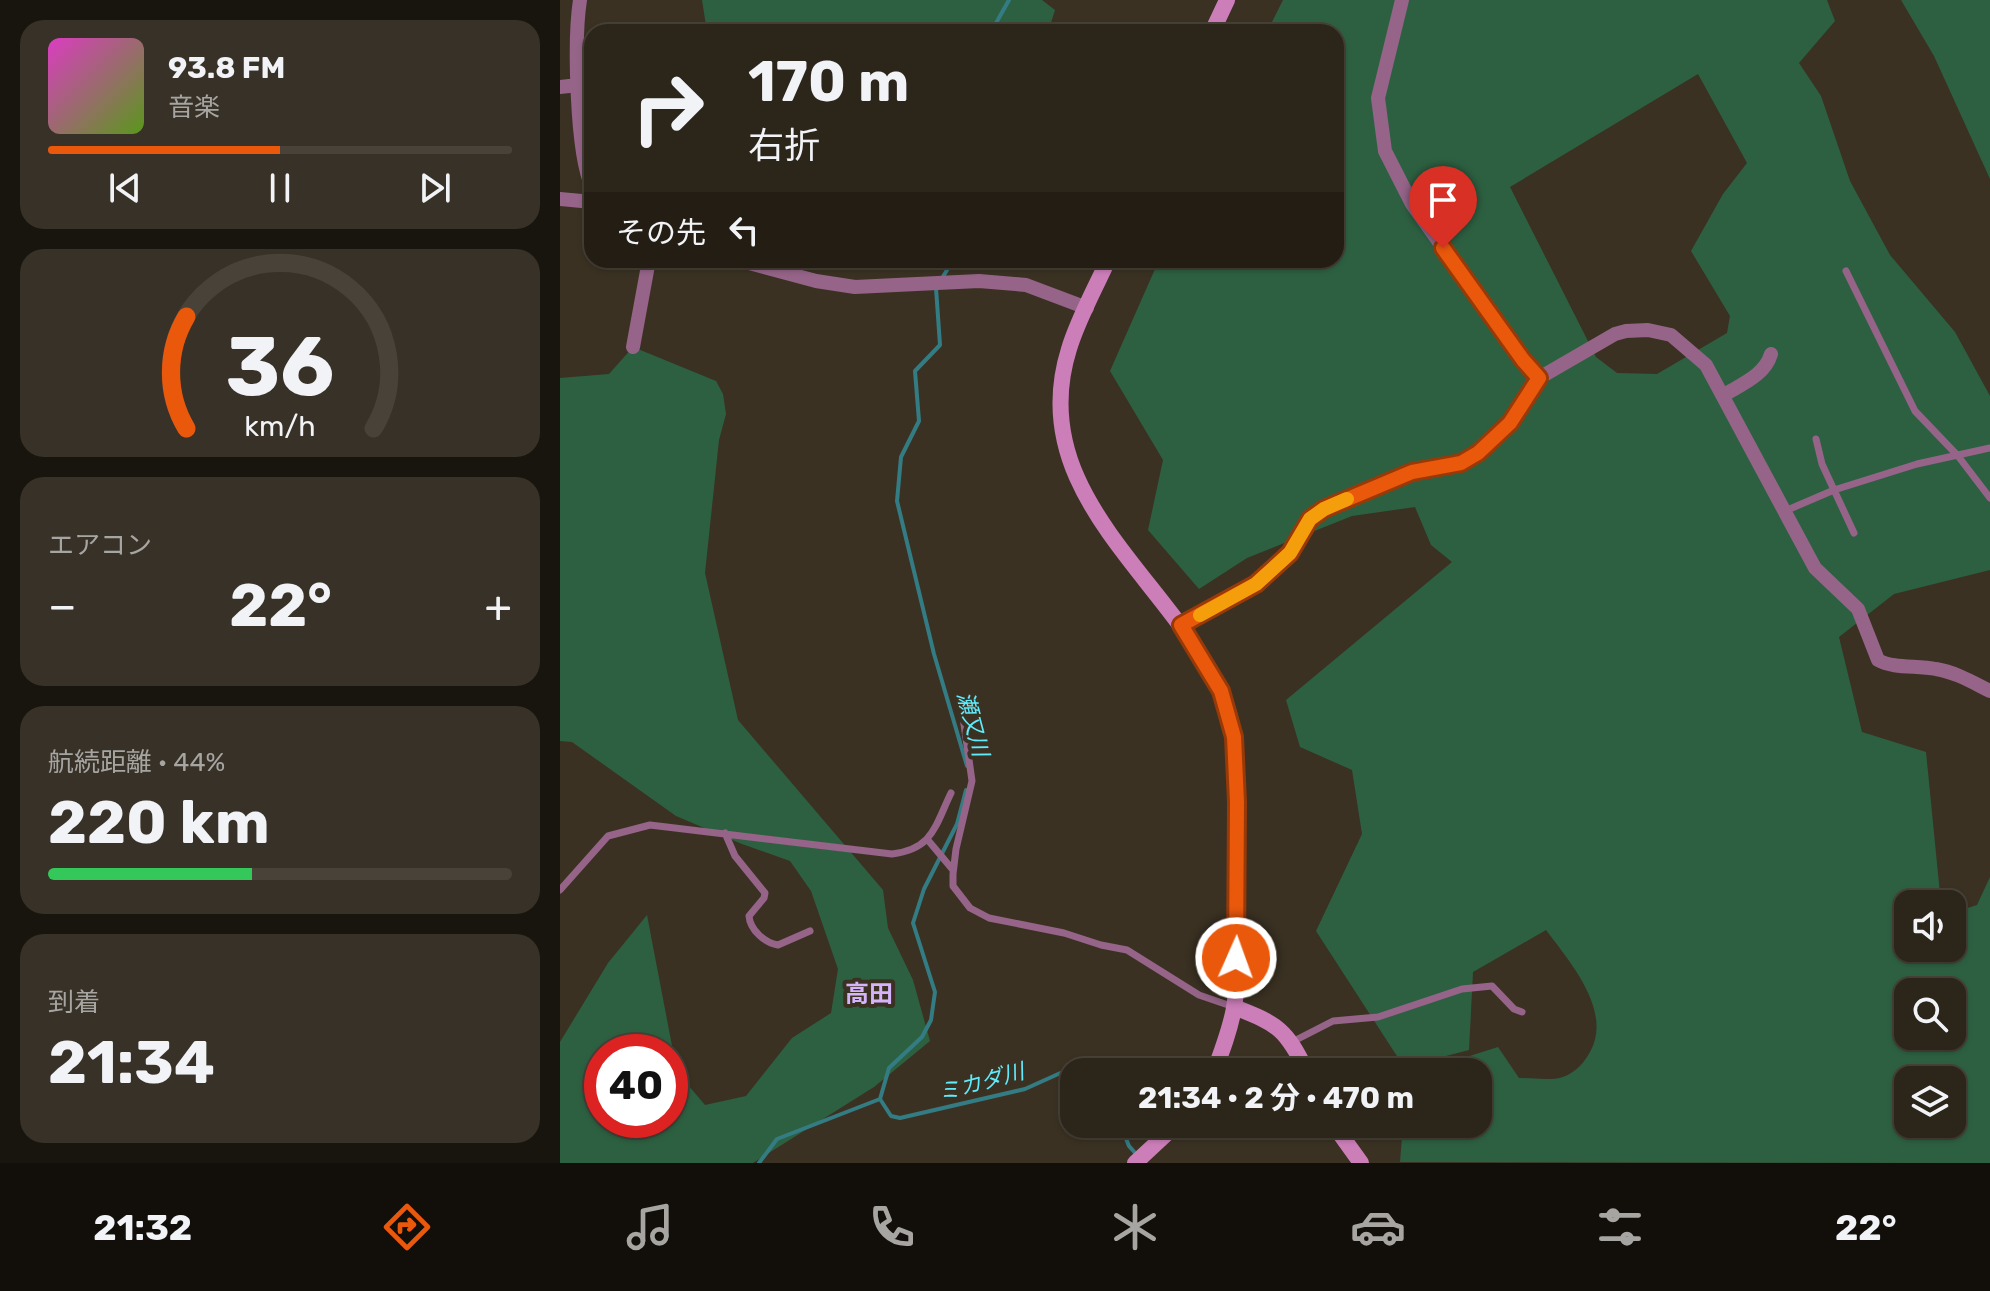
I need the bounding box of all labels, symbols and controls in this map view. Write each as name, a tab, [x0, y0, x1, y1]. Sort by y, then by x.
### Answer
text: 170 m	[748, 49, 909, 115]
text: 93.8 FM	[168, 50, 285, 86]
icon: right	[616, 56, 720, 160]
text: 音楽	[168, 92, 220, 123]
text: 右折	[748, 124, 820, 167]
icon: previous	[103, 166, 147, 210]
icon: pause	[258, 166, 302, 210]
icon: next	[413, 166, 457, 210]
pin	[1409, 166, 1477, 248]
icon: arrive	[1421, 178, 1465, 222]
icon: left	[722, 208, 766, 252]
text: その先	[616, 215, 706, 251]
text: 36	[226, 316, 334, 415]
text: km/h	[244, 409, 316, 443]
text: エアコン	[48, 530, 152, 561]
text: 22°	[229, 570, 332, 641]
text: −	[48, 580, 77, 632]
text: +	[485, 580, 512, 632]
water label: 瀬又川	[951, 689, 995, 761]
text: 航続距離 · 44%	[48, 747, 225, 778]
text: 220 km	[48, 787, 270, 858]
map controls	[1894, 890, 1966, 1138]
button: sound	[1894, 890, 1966, 962]
position arrow	[1194, 916, 1278, 1000]
button: search	[1894, 978, 1966, 1050]
district label: 高田	[845, 980, 893, 1008]
text: 到着	[48, 987, 100, 1018]
text: 21:34	[48, 1027, 215, 1098]
speed limit sign: 40	[584, 1034, 688, 1138]
water label: ミカダ川	[935, 1057, 1029, 1106]
button: layers	[1894, 1066, 1966, 1138]
text: 21:34 · 2 分 · 470 m	[1138, 1080, 1414, 1116]
icon: directions	[379, 1199, 435, 1255]
icon: music	[622, 1199, 678, 1255]
icon: phone	[864, 1199, 920, 1255]
icon: climate	[1107, 1199, 1163, 1255]
icon: car	[1350, 1199, 1406, 1255]
icon: filters	[1592, 1199, 1648, 1255]
text: 21:32	[93, 1206, 192, 1249]
text: 22°	[1835, 1206, 1897, 1249]

